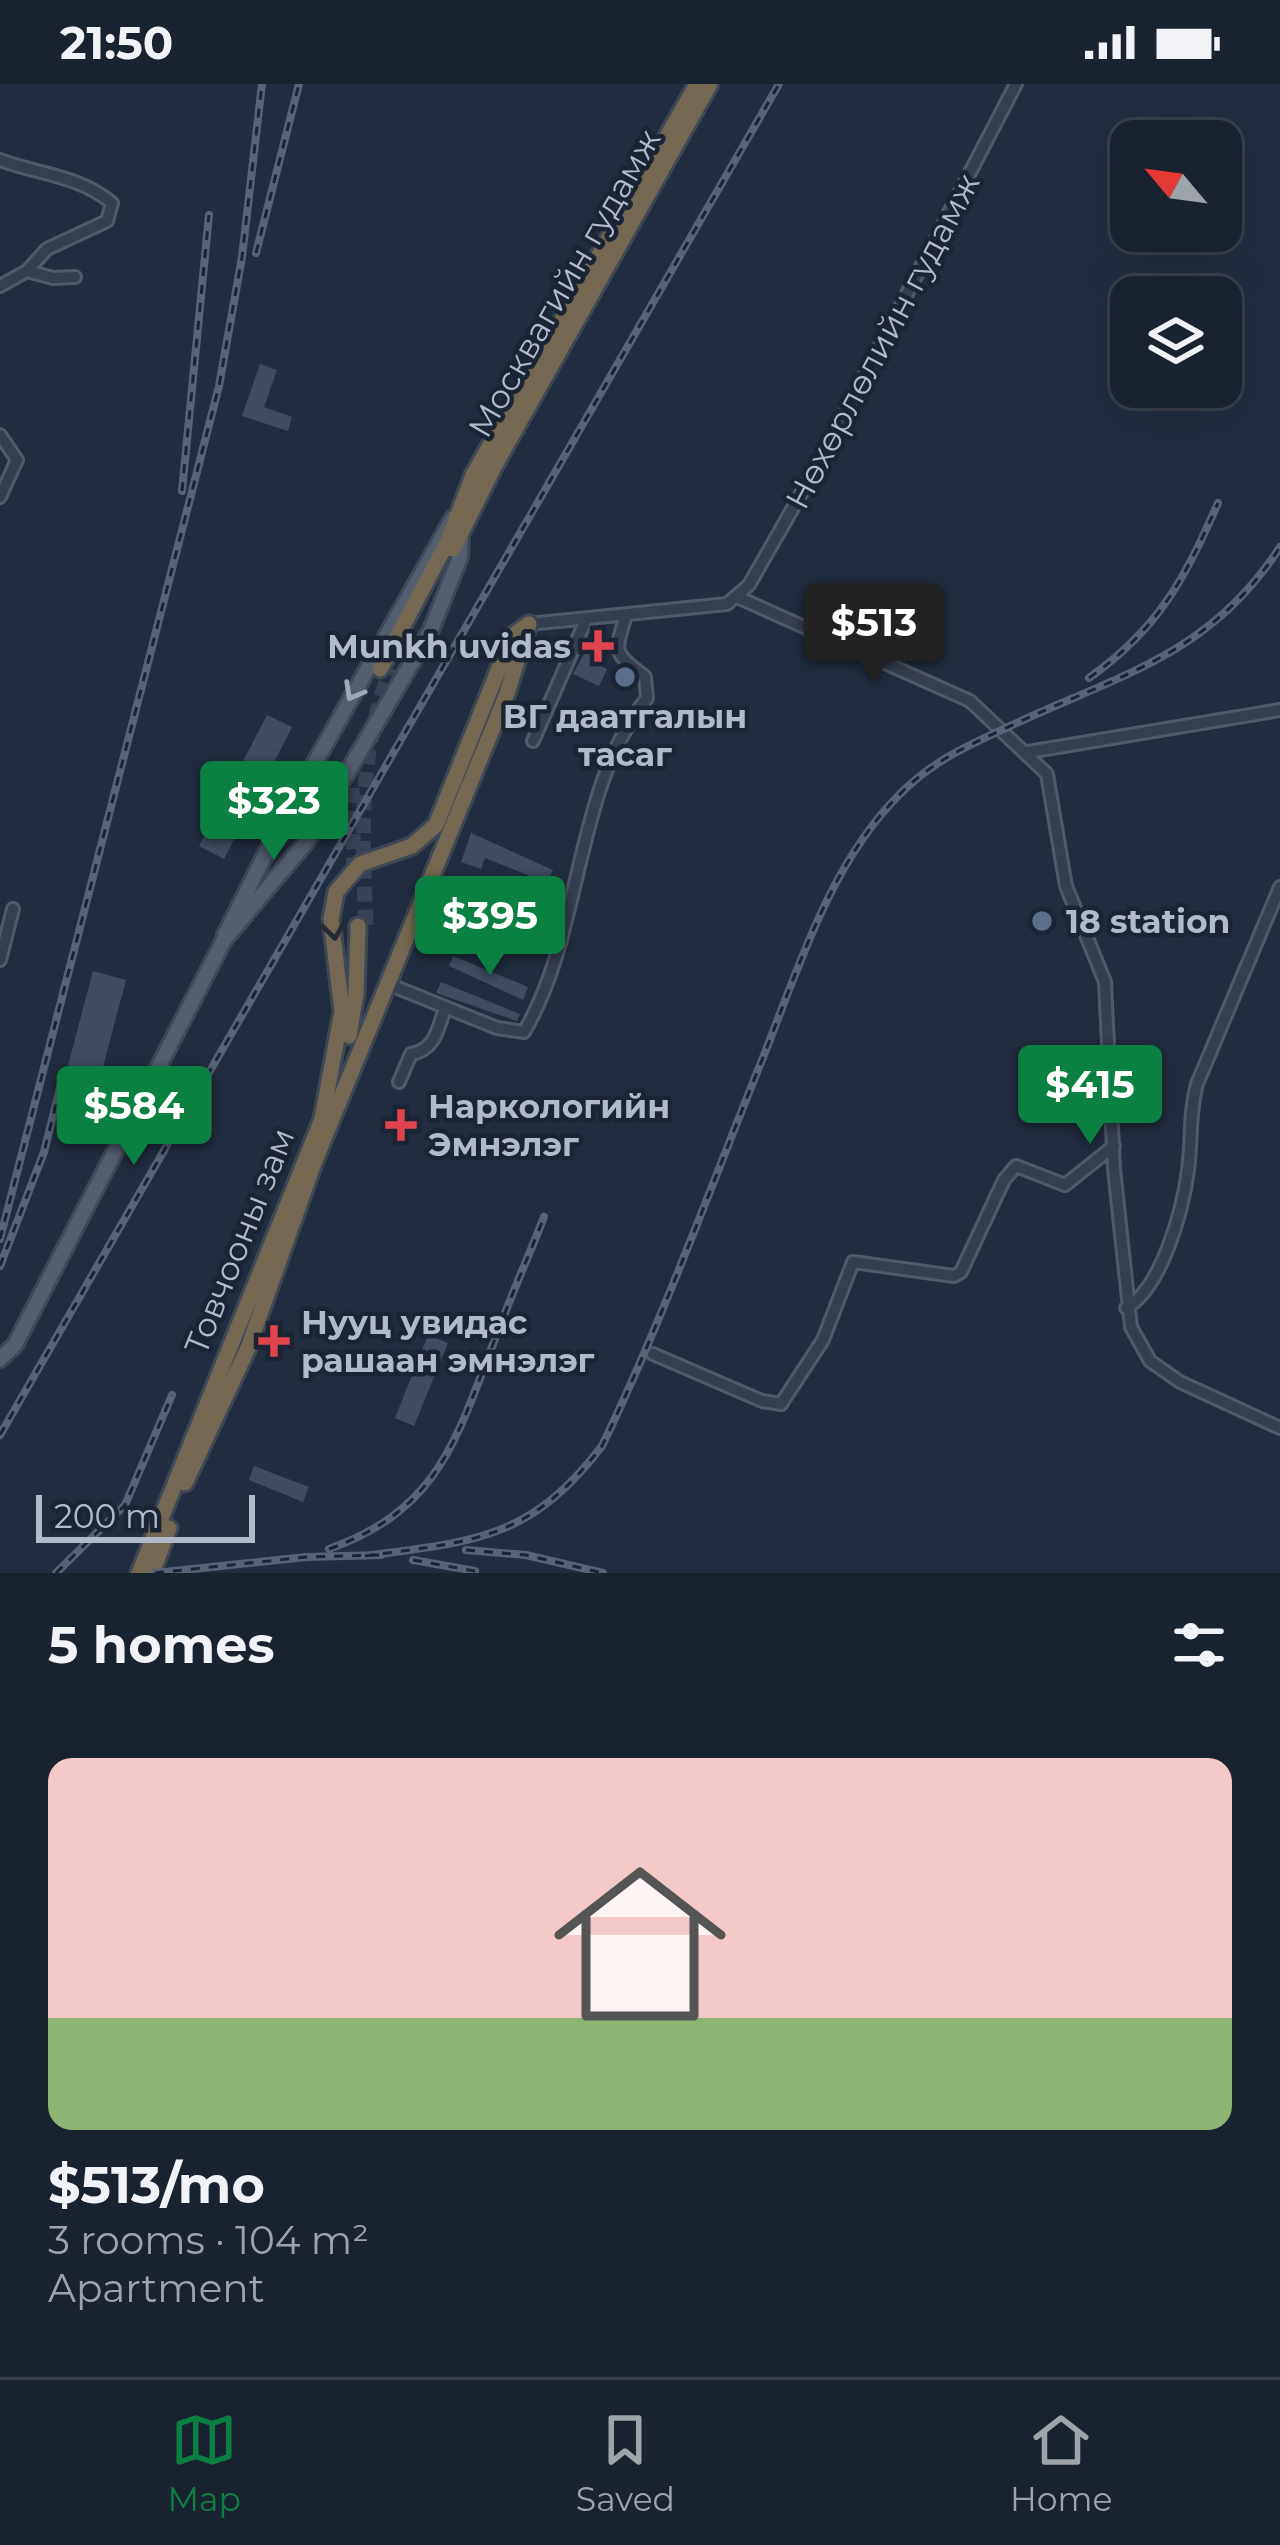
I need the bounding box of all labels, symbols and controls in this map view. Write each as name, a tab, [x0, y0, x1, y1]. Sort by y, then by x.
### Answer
text: 21:50	[60, 15, 173, 70]
north arrow	[1110, 120, 1242, 252]
map controls	[1110, 120, 1242, 408]
street label: Москвагийн гудамж	[459, 122, 669, 444]
street label: Нөхөрлөлийн гудамж	[777, 166, 987, 516]
button: layers	[1110, 276, 1242, 408]
pin: $513	[803, 583, 945, 685]
text: $513	[831, 598, 917, 646]
place label: Munkh uvidas	[327, 626, 571, 666]
marker: Munkh uvidas	[582, 630, 614, 662]
marker: ВГ даатгалын тасаг	[612, 664, 638, 690]
one-way arrow	[344, 679, 367, 700]
place label: ВГ даатгалын тасаг	[503, 696, 747, 774]
pin: $323	[203, 761, 345, 863]
text: $323	[227, 776, 321, 824]
pin: $395	[419, 876, 561, 978]
text: $395	[442, 891, 538, 939]
place label: 18 station	[1066, 901, 1230, 941]
marker: 18 station	[1029, 908, 1055, 934]
one-way arrow	[320, 921, 346, 941]
pin: $415	[1019, 1045, 1161, 1147]
text: $415	[1045, 1060, 1135, 1108]
pin: $584	[63, 1066, 205, 1168]
text: $584	[84, 1081, 184, 1129]
place label: Наркологийн Эмнэлэг	[428, 1086, 670, 1164]
marker: Наркологийн Эмнэлэг	[385, 1109, 417, 1141]
street label: Товчооны зам	[175, 1122, 303, 1360]
place label: Нууц увидас рашаан эмнэлэг	[301, 1302, 595, 1380]
marker: Нууц увидас рашаан эмнэлэг	[258, 1325, 290, 1357]
scale bar	[36, 1489, 255, 1542]
text: 200 m	[54, 1496, 160, 1536]
icon: filters	[1166, 1612, 1232, 1678]
text: 5 homes	[48, 1614, 275, 1676]
icon: home	[532, 1836, 748, 2052]
text: $513/mo	[48, 2154, 265, 2216]
text: 3 rooms · 104 m²	[48, 2216, 369, 2264]
text: Apartment	[48, 2264, 264, 2312]
tab: Map	[168, 2407, 241, 2519]
tab: Saved	[576, 2407, 675, 2519]
tab: Home	[1010, 2407, 1112, 2519]

